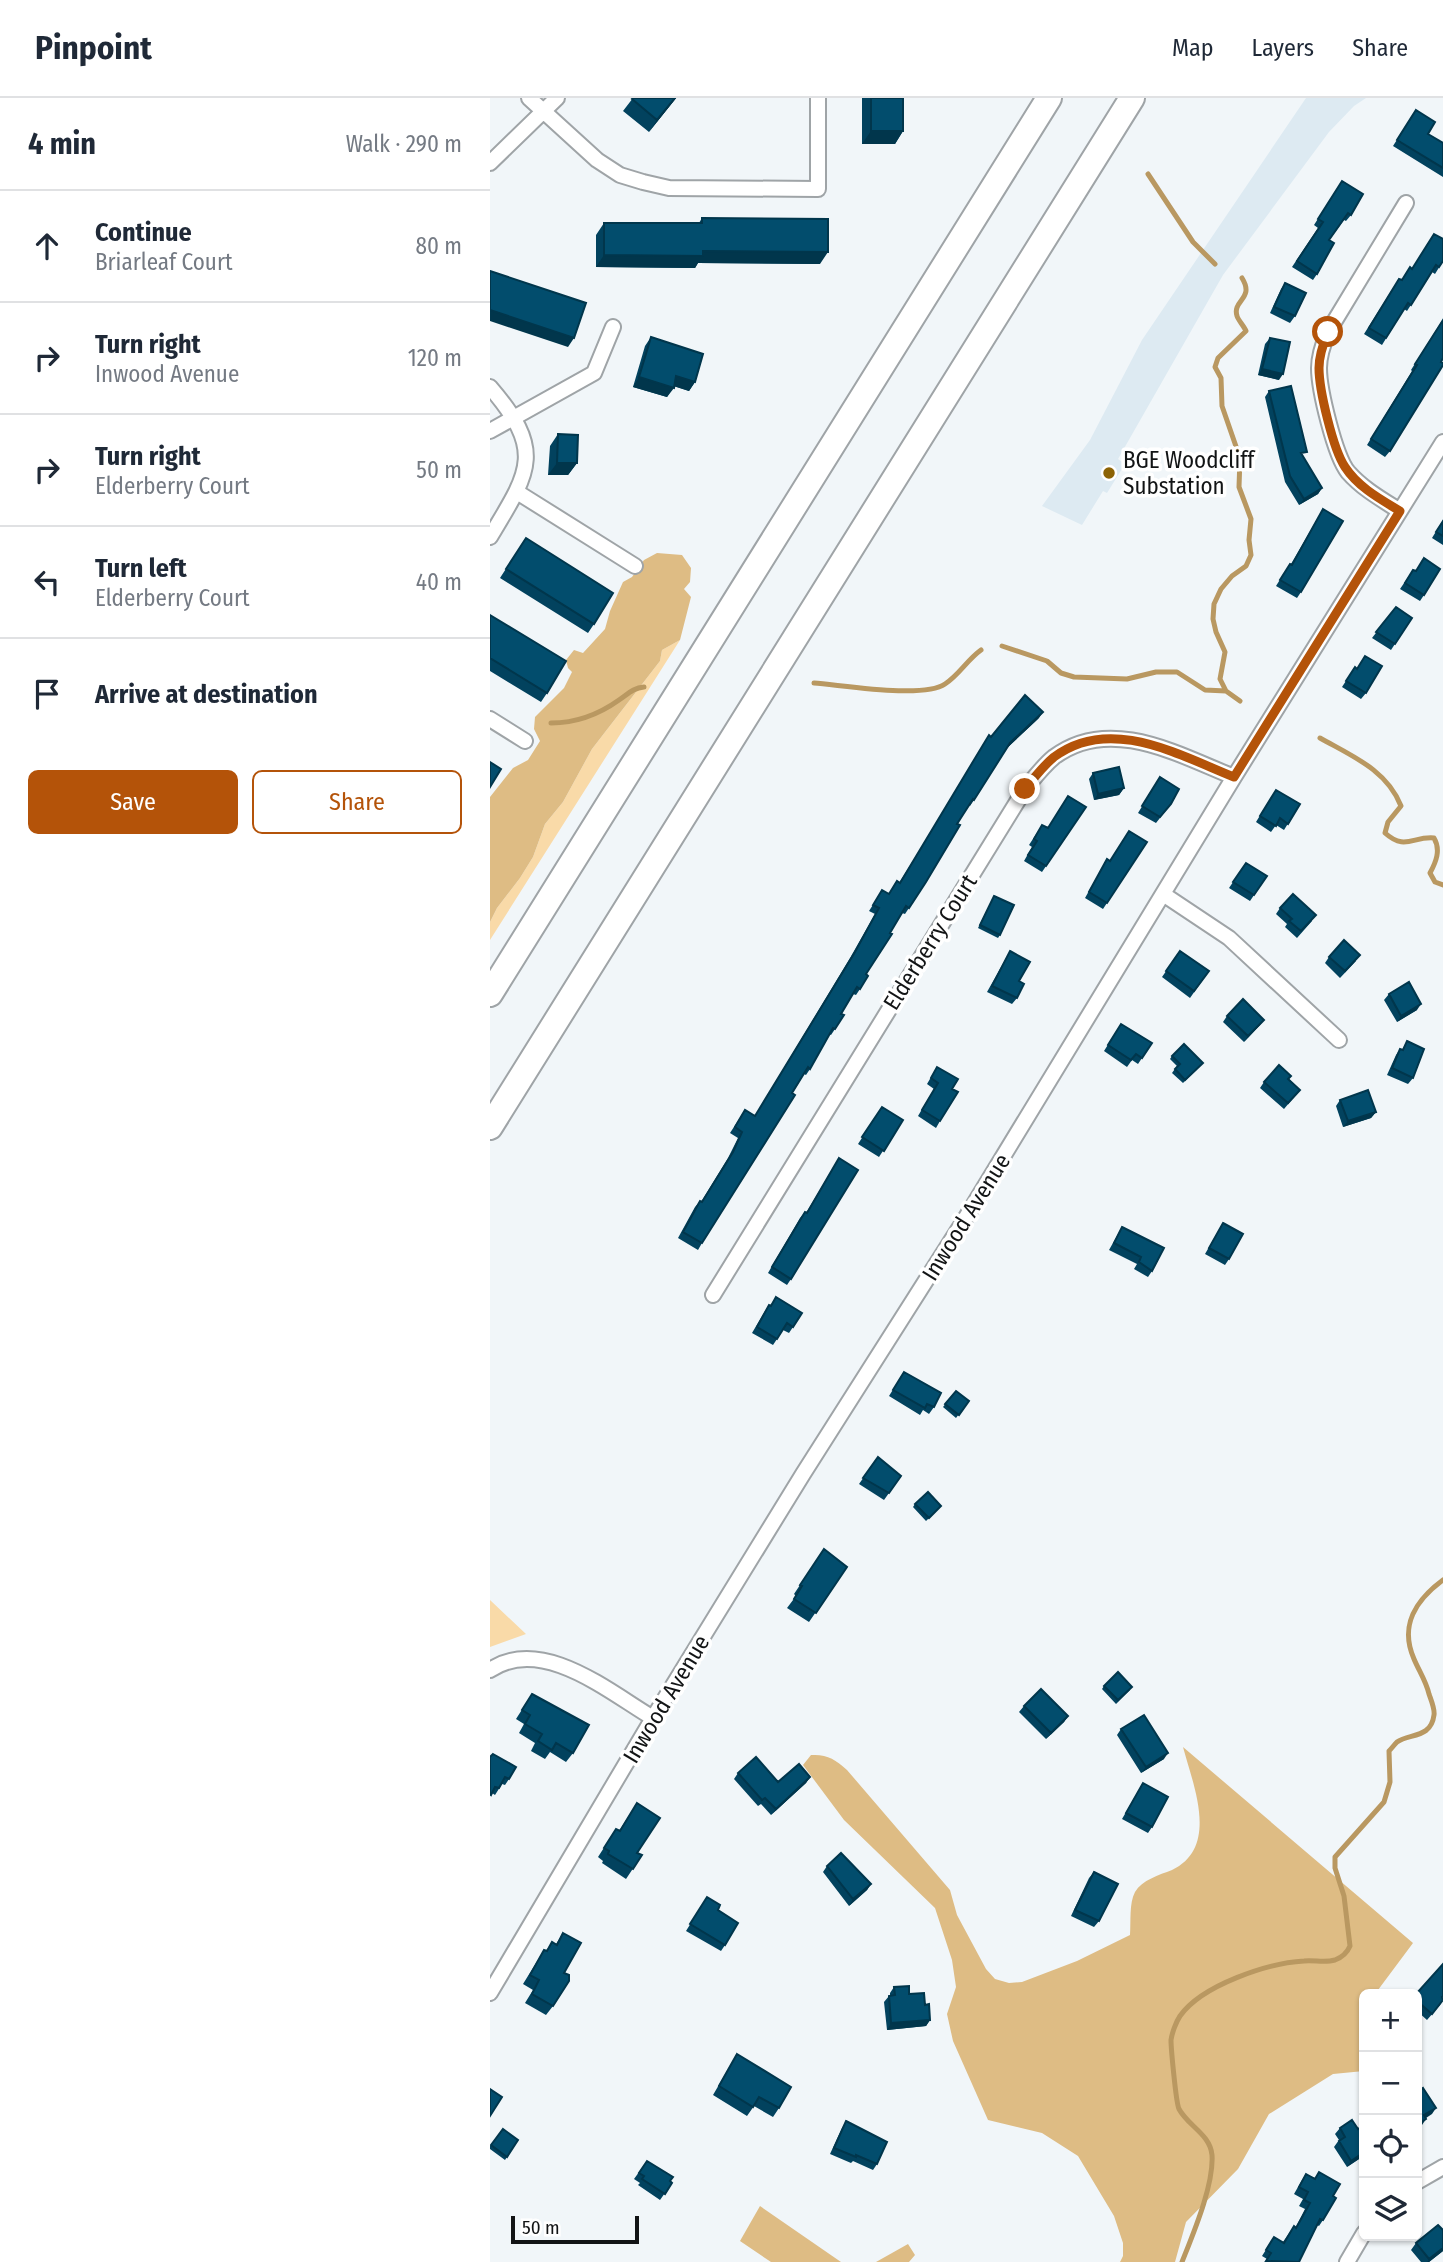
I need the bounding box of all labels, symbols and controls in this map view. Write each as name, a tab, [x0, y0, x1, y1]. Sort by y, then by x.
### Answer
text: Pinpoint	[35, 28, 152, 68]
text: Map	[1172, 34, 1214, 62]
text: Layers	[1252, 34, 1314, 62]
text: Share	[1352, 34, 1408, 62]
text: 4 min	[28, 126, 96, 162]
text: Walk · 290 m	[346, 130, 462, 158]
text: Continue	[95, 217, 192, 248]
icon: ahead	[28, 227, 66, 265]
text: 80 m	[415, 232, 462, 260]
text: Briarleaf Court	[95, 248, 232, 276]
route start	[1312, 316, 1343, 347]
text: Turn right	[95, 329, 201, 360]
icon: right	[28, 339, 66, 377]
text: 120 m	[408, 344, 462, 372]
text: Inwood Avenue	[95, 360, 239, 388]
text: Turn right	[95, 441, 201, 472]
place label: BGE Woodcliff Substation	[1123, 446, 1256, 500]
icon: right	[28, 451, 66, 489]
text: 50 m	[416, 456, 462, 484]
marker: BGE Woodcliff Substation	[1101, 465, 1117, 481]
text: Elderberry Court	[95, 472, 250, 500]
text: Turn left	[95, 553, 187, 584]
icon: left	[28, 563, 66, 601]
text: 40 m	[416, 568, 462, 596]
text: Elderberry Court	[95, 584, 250, 612]
icon: arrive	[28, 675, 66, 713]
text: Arrive at destination	[95, 679, 318, 710]
button: Save	[28, 770, 238, 834]
button: Share	[252, 770, 462, 834]
route end	[1009, 773, 1040, 804]
street label: Elderberry Court	[877, 869, 983, 1015]
street label: Inwood Avenue	[916, 1148, 1016, 1286]
street label: Inwood Avenue	[617, 1630, 715, 1768]
map controls	[1359, 1989, 1422, 2241]
button: +	[1359, 1989, 1422, 2052]
button: −	[1359, 2052, 1422, 2115]
button: locate	[1359, 2115, 1422, 2178]
button: layers	[1359, 2178, 1422, 2241]
scale bar	[511, 2213, 639, 2245]
text: 50 m	[522, 2216, 560, 2239]

